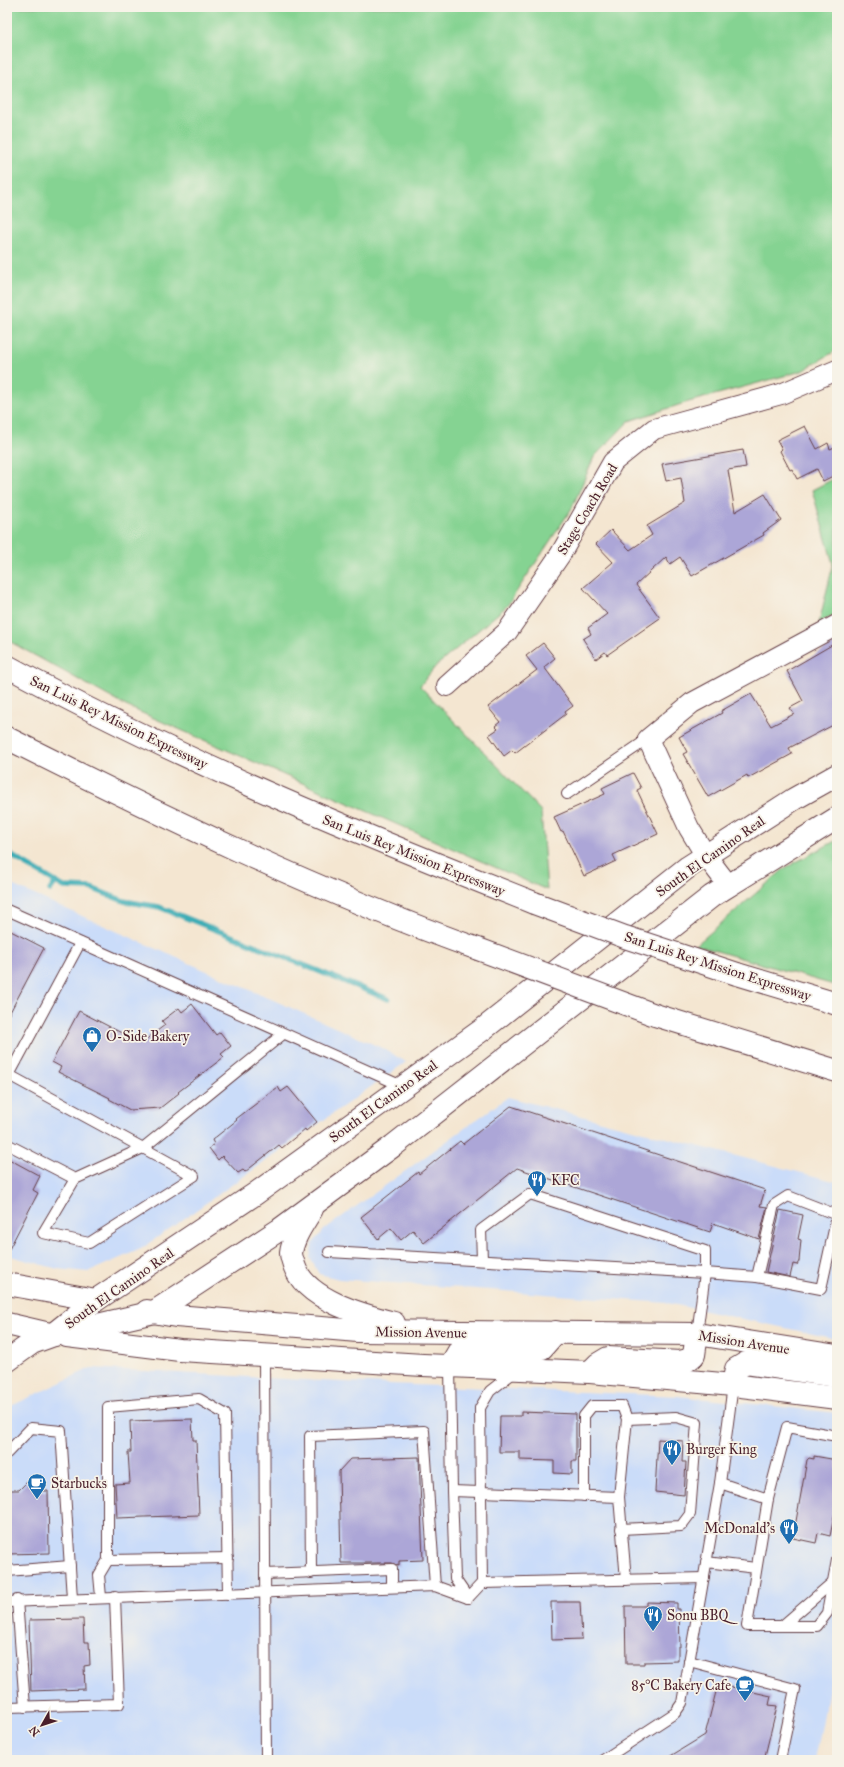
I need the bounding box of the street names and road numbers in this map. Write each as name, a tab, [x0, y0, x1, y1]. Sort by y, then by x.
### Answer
street label: Stage Coach Road	[554, 461, 621, 558]
street label: San Luis Rey Mission Expressway	[27, 672, 211, 773]
street label: San Luis Rey Mission Expressway	[320, 811, 508, 900]
street label: South El Camino Real	[652, 812, 768, 900]
street label: San Luis Rey Mission Expressway	[622, 928, 814, 1005]
street label: South El Camino Real	[326, 1056, 441, 1146]
street label: South El Camino Real	[61, 1244, 177, 1332]
street label: Mission Avenue	[375, 1323, 467, 1342]
street label: Mission Avenue	[697, 1327, 791, 1358]

